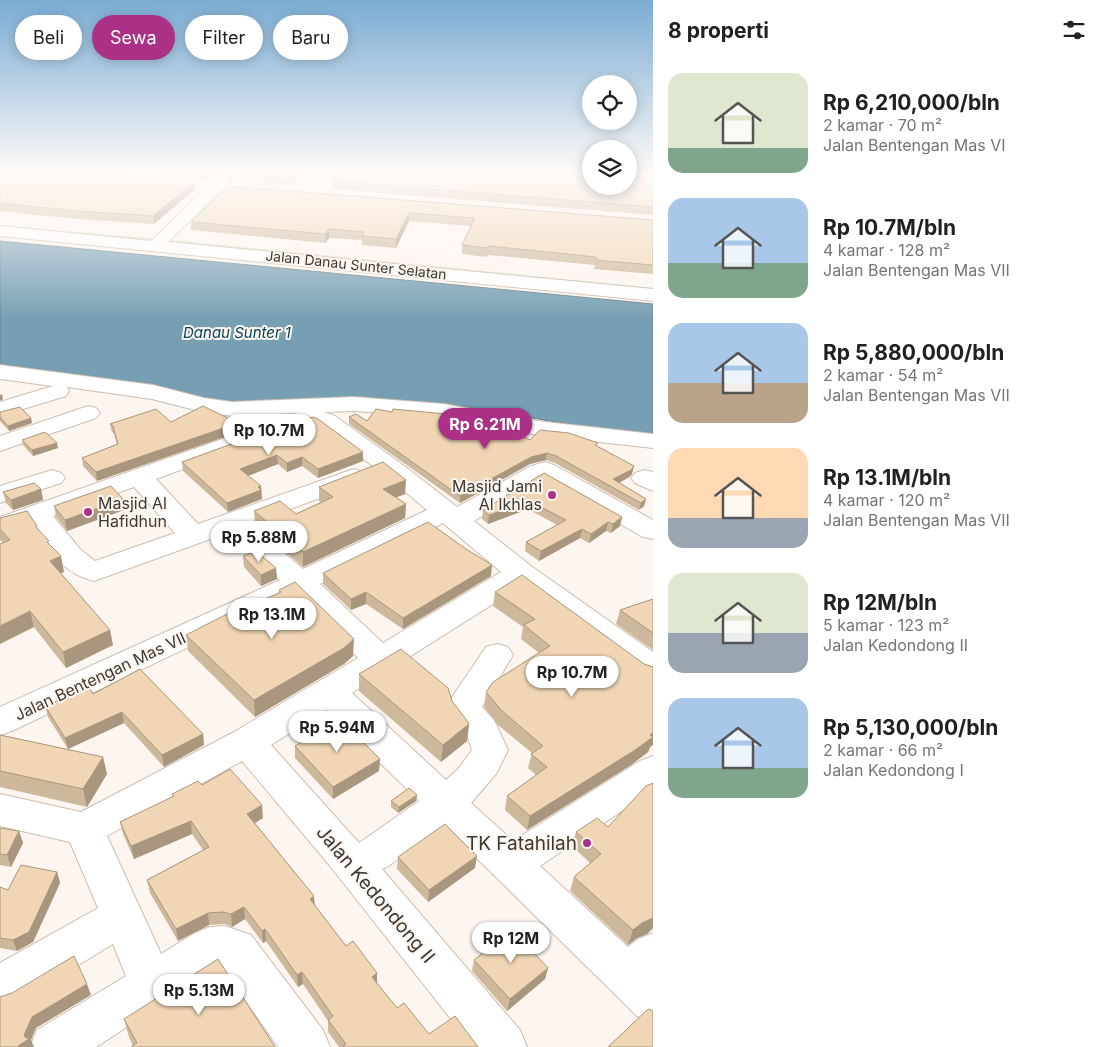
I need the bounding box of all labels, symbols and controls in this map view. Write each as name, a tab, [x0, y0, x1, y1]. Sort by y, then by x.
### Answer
chip: Beli	[15, 15, 82, 60]
chip: Sewa	[92, 15, 175, 60]
chip: Filter	[185, 15, 263, 60]
chip: Baru	[273, 15, 348, 60]
icon: filters	[1060, 16, 1088, 44]
text: 8 properti	[668, 18, 769, 43]
map controls	[582, 75, 637, 195]
button: locate	[582, 75, 637, 130]
text: Rp 6,210,000/bln	[823, 90, 1000, 115]
icon: home	[708, 93, 768, 153]
text: 2 kamar · 70 m²	[823, 115, 942, 135]
text: Jalan Bentengan Mas VI	[823, 135, 1006, 155]
button: layers	[582, 140, 637, 195]
text: Rp 10.7M/bln	[823, 215, 956, 240]
icon: home	[708, 218, 768, 278]
text: 4 kamar · 128 m²	[823, 240, 950, 260]
street label: Jalan Danau Sunter Selatan	[265, 247, 448, 282]
text: Jalan Bentengan Mas VII	[823, 260, 1010, 280]
water label: Danau Sunter 1	[183, 323, 291, 342]
text: Rp 5,880,000/bln	[823, 340, 1004, 365]
icon: home	[708, 343, 768, 403]
text: 2 kamar · 54 m²	[823, 365, 943, 385]
text: Jalan Bentengan Mas VII	[823, 385, 1010, 405]
pin: Rp 6.21M	[433, 408, 537, 450]
pin: Rp 10.7M	[217, 414, 321, 456]
text: Rp 6.21M	[449, 414, 521, 434]
text: Rp 10.7M	[234, 420, 304, 440]
text: Rp 13.1M/bln	[823, 465, 951, 490]
icon: home	[708, 468, 768, 528]
place label: Masjid Jami Al Ikhlas	[452, 476, 542, 514]
marker: Masjid Jami Al Ikhlas	[546, 489, 558, 501]
text: 4 kamar · 120 m²	[823, 490, 950, 510]
place label: Masjid Al Hafidhun	[98, 493, 167, 531]
marker: Masjid Al Hafidhun	[82, 506, 94, 518]
text: Jalan Bentengan Mas VII	[823, 510, 1010, 530]
pin: Rp 5.88M	[207, 520, 311, 563]
text: Rp 5.88M	[222, 527, 296, 547]
text: Rp 12M/bln	[823, 590, 937, 615]
icon: home	[708, 593, 768, 653]
pin: Rp 13.1M	[220, 598, 324, 640]
text: Rp 13.1M	[239, 604, 305, 624]
text: 5 kamar · 123 m²	[823, 615, 949, 635]
street label: Jalan Bentengan Mas VII	[11, 627, 189, 725]
text: Jalan Kedondong II	[823, 635, 968, 655]
pin: Rp 10.7M	[520, 656, 624, 698]
text: Rp 10.7M	[537, 662, 607, 682]
pin: Rp 5.94M	[285, 710, 389, 753]
text: Rp 5,130,000/bln	[823, 715, 998, 740]
text: Rp 5.94M	[299, 717, 375, 737]
icon: home	[708, 718, 768, 778]
text: 2 kamar · 66 m²	[823, 740, 943, 760]
text: Jalan Kedondong I	[823, 760, 964, 780]
street label: Jalan Kedondong II	[311, 821, 440, 968]
place label: TK Fatahilah	[466, 832, 577, 855]
marker: TK Fatahilah	[581, 837, 593, 849]
pin: Rp 12M	[470, 922, 552, 964]
text: Rp 12M	[483, 928, 539, 948]
pin: Rp 5.13M	[147, 974, 251, 1016]
text: Rp 5.13M	[164, 980, 234, 1000]

